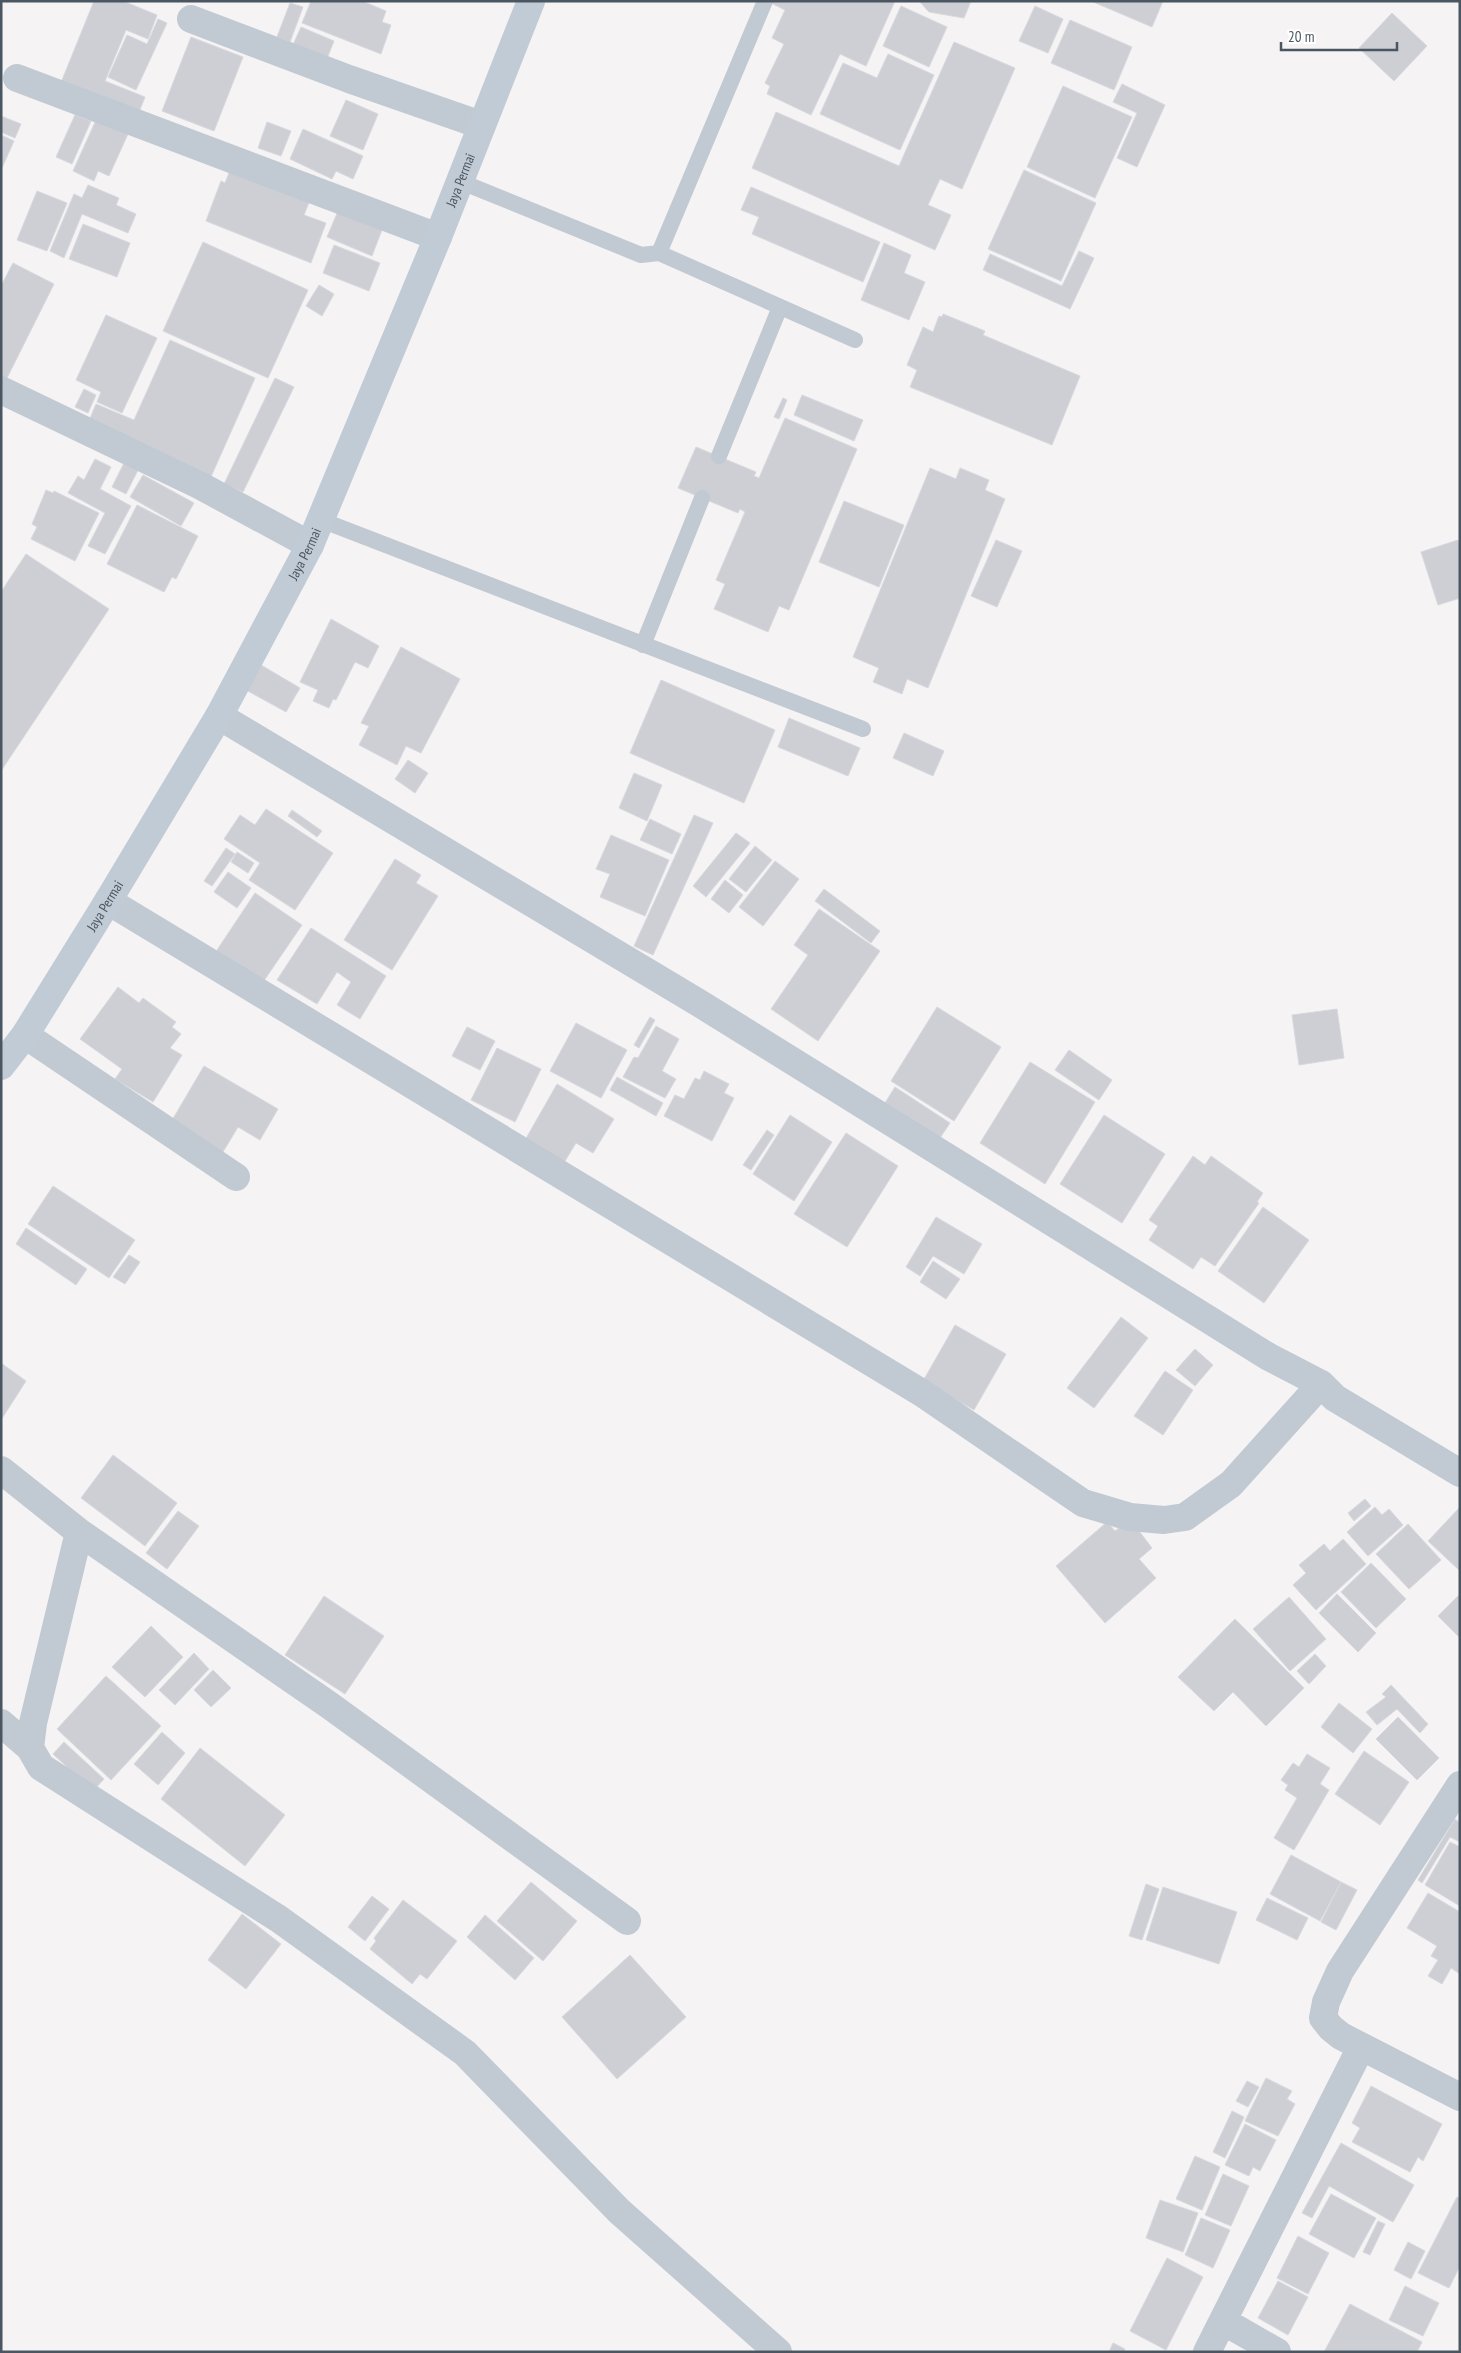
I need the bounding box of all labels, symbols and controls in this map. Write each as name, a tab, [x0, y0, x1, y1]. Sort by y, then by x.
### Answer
scale bar	[1281, 20, 1397, 52]
text: 20 m	[1288, 27, 1314, 46]
street label: Jaya Permai	[441, 151, 479, 210]
street label: Jaya Permai	[284, 525, 325, 584]
street label: Jaya Permai	[82, 877, 127, 935]

